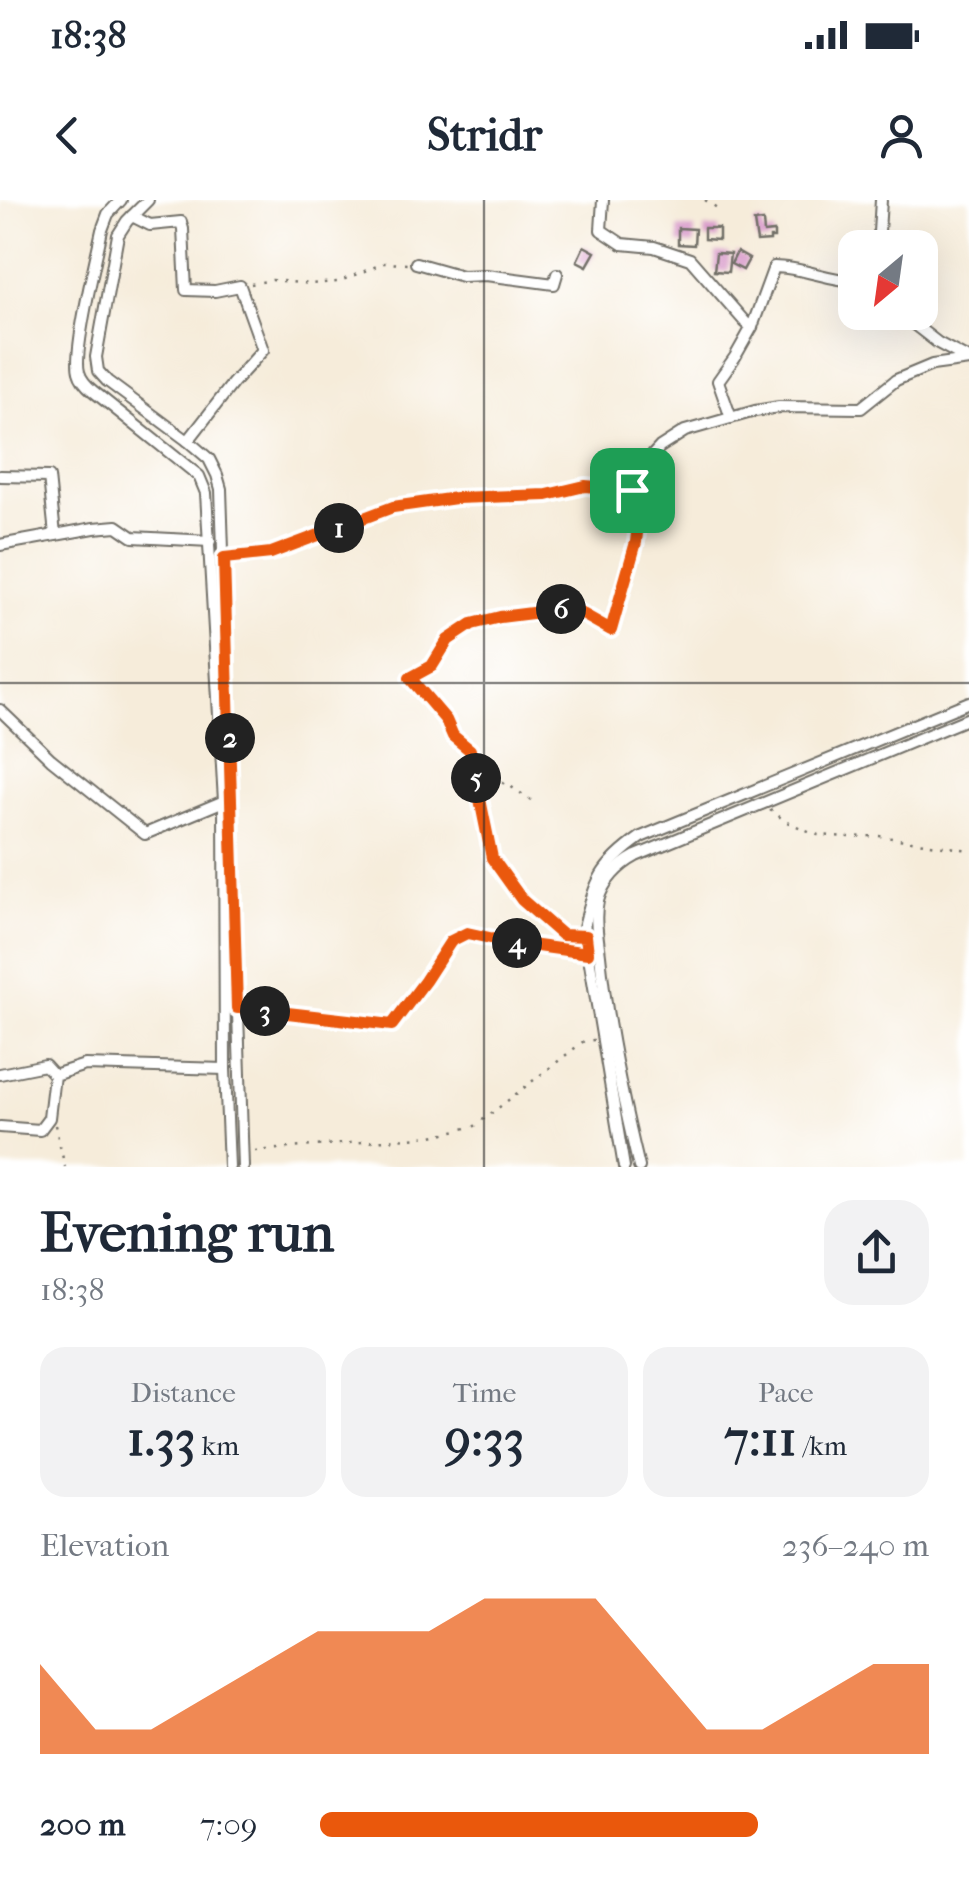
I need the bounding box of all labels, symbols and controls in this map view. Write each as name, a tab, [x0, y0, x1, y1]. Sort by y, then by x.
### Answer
text: 18:38	[50, 13, 127, 58]
icon: back	[40, 108, 95, 163]
icon: person	[874, 108, 929, 163]
text: Stridr	[427, 109, 542, 162]
north arrow	[838, 230, 938, 330]
map controls	[838, 230, 938, 330]
pin	[590, 448, 675, 533]
icon: arrive	[605, 463, 660, 518]
pin: 1	[314, 503, 364, 553]
text: 1	[334, 511, 344, 544]
pin: 6	[536, 584, 586, 634]
text: 6	[553, 592, 569, 625]
pin: 2	[205, 713, 255, 763]
text: 2	[223, 721, 237, 754]
pin: 5	[451, 753, 501, 803]
text: 5	[470, 761, 482, 794]
pin: 4	[492, 918, 542, 968]
text: 4	[509, 926, 525, 959]
pin: 3	[240, 986, 290, 1036]
text: 3	[259, 994, 271, 1027]
button: share	[824, 1200, 929, 1305]
text: Evening run	[40, 1201, 334, 1265]
text: 18:38	[40, 1271, 104, 1308]
text: Distance	[131, 1376, 236, 1409]
text: Time	[453, 1376, 516, 1409]
text: Pace	[758, 1376, 814, 1409]
text: 1.33	[127, 1409, 196, 1468]
text: 9:33	[445, 1409, 524, 1468]
text: 7:11	[725, 1409, 797, 1468]
text: km	[196, 1429, 239, 1462]
text: /km	[797, 1429, 847, 1462]
text: Elevation	[40, 1527, 169, 1564]
text: 236–240 m	[782, 1527, 929, 1564]
text: 200 m	[40, 1806, 125, 1843]
text: 7:09	[200, 1806, 258, 1843]

